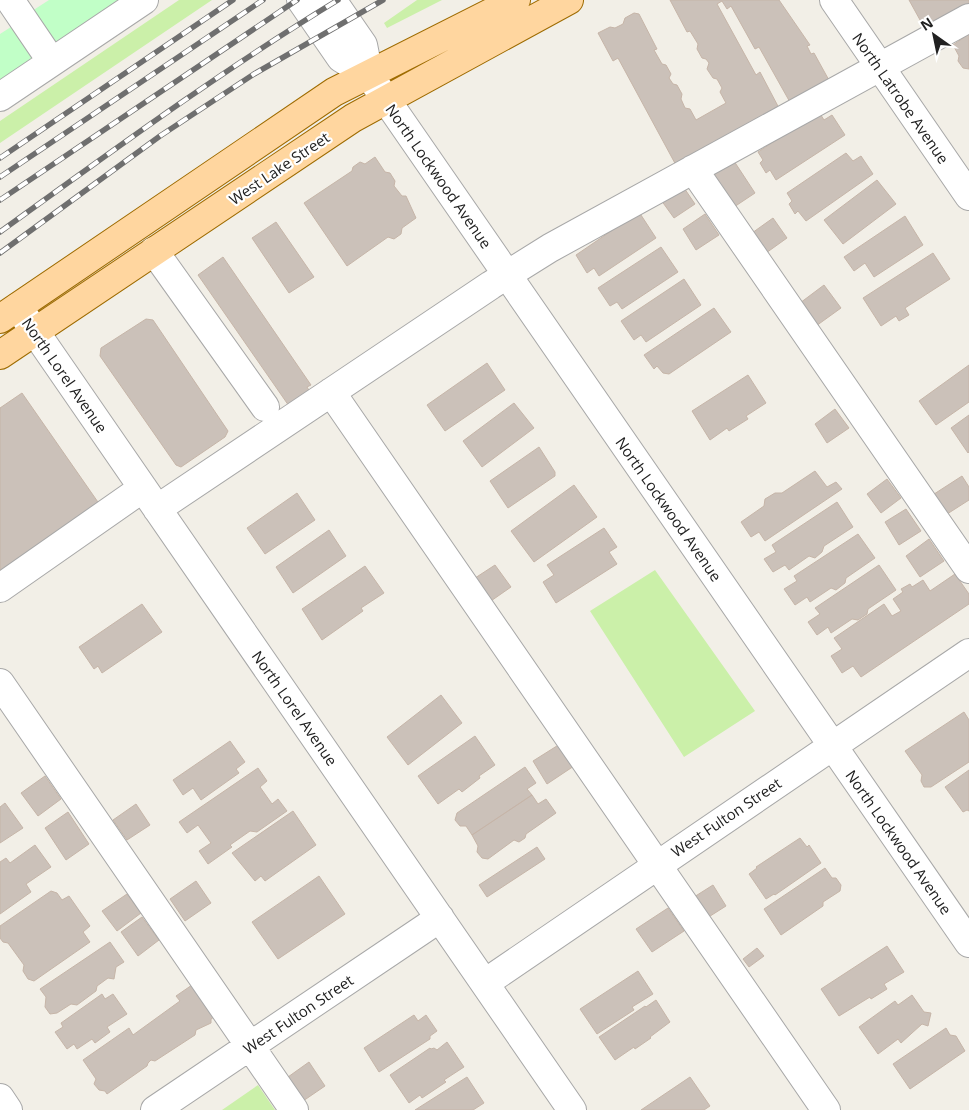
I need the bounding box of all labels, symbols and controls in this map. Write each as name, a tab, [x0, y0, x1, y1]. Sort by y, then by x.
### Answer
north arrow	[909, 10, 959, 60]
text: N	[917, 13, 937, 35]
street label: North Latrobe Avenue	[848, 29, 954, 167]
street label: North Lockwood Avenue	[382, 100, 496, 252]
street label: West Lake Street	[225, 127, 333, 209]
street label: North Lorel Avenue	[18, 313, 112, 437]
street label: North Lockwood Avenue	[612, 433, 726, 585]
street label: North Lorel Avenue	[248, 646, 342, 770]
street label: North Lockwood Avenue	[842, 766, 956, 918]
street label: West Fulton Street	[667, 773, 785, 861]
street label: West Fulton Street	[239, 970, 357, 1058]

